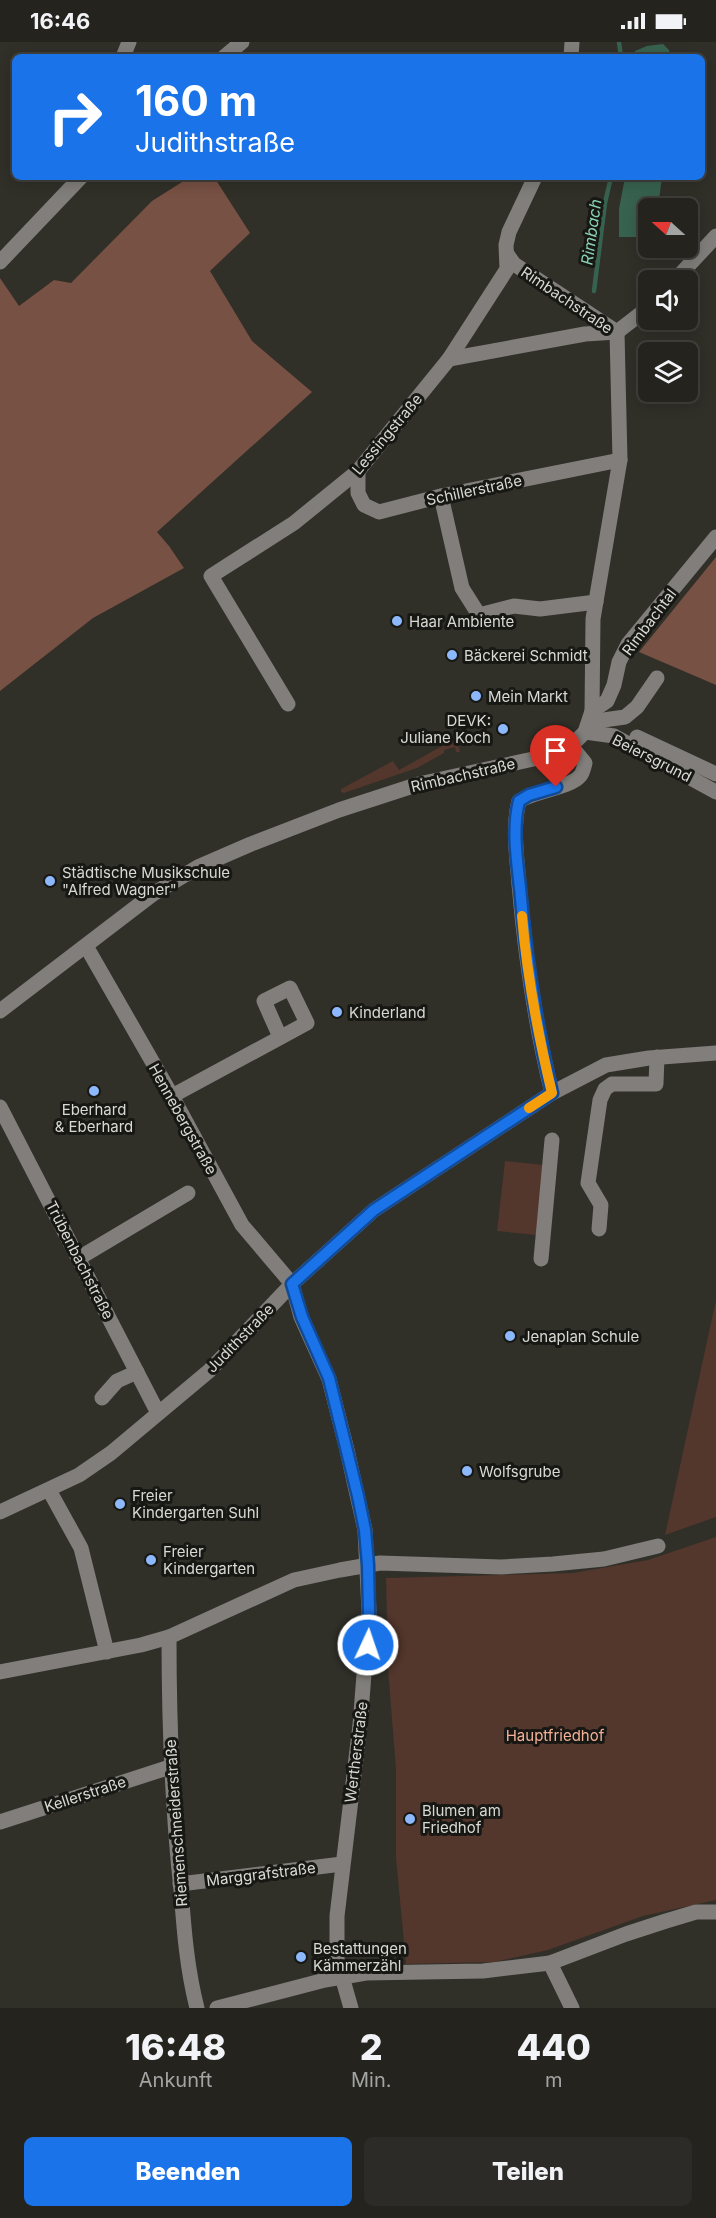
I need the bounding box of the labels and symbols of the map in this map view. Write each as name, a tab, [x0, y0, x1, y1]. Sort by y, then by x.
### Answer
water label: Rimbach	[576, 198, 606, 266]
north arrow	[638, 198, 698, 258]
street label: Rimbachstraße	[518, 262, 616, 338]
street label: Lessingstraße	[348, 390, 426, 478]
street label: Schillerstraße	[424, 471, 524, 509]
street label: Rimbachtal	[618, 585, 680, 659]
place label: Haar Ambiente	[409, 612, 514, 631]
marker: Haar Ambiente	[390, 614, 404, 628]
place label: Bäckerei Schmidt	[464, 646, 588, 665]
marker: Bäckerei Schmidt	[445, 648, 459, 662]
place label: Mein Markt	[488, 687, 568, 706]
marker: Mein Markt	[469, 689, 483, 703]
place label: DEVK: Juliane Koch	[400, 711, 491, 747]
marker: DEVK: Juliane Koch	[496, 722, 510, 736]
pin	[530, 725, 581, 787]
street label: Beiersgrund	[609, 730, 695, 786]
street label: Rimbachstraße	[409, 754, 517, 796]
place label: Städtische Musikschule "Alfred Wagner"	[62, 863, 230, 899]
marker: Städtische Musikschule "Alfred Wagner"	[43, 874, 57, 888]
place label: Kinderland	[349, 1003, 426, 1022]
marker: Kinderland	[330, 1005, 344, 1019]
street label: Hennebergstraße	[145, 1060, 221, 1178]
marker: Eberhard & Eberhard	[87, 1084, 101, 1098]
place label: Eberhard & Eberhard	[55, 1100, 133, 1136]
street label: Trübenbachstraße	[42, 1198, 118, 1322]
street label: Judithstraße	[202, 1299, 278, 1377]
place label: Jenaplan Schule	[522, 1327, 639, 1346]
marker: Jenaplan Schule	[503, 1329, 517, 1343]
place label: Wolfsgrube	[479, 1462, 560, 1481]
marker: Wolfsgrube	[460, 1464, 474, 1478]
place label: Freier Kindergarten Suhl	[132, 1486, 259, 1522]
marker: Freier Kindergarten Suhl	[113, 1497, 127, 1511]
place label: Freier Kindergarten	[163, 1542, 255, 1578]
marker: Freier Kindergarten	[144, 1553, 158, 1567]
position arrow	[336, 1613, 400, 1677]
street label: Wertherstraße	[340, 1700, 372, 1804]
park label: Hauptfriedhof	[506, 1726, 605, 1745]
street label: Riemenschneiderstraße	[161, 1739, 191, 1907]
street label: Kellerstraße	[42, 1772, 128, 1816]
place label: Blumen am Friedhof	[422, 1801, 501, 1837]
marker: Blumen am Friedhof	[403, 1812, 417, 1826]
street label: Marggrafstraße	[205, 1858, 317, 1890]
place label: Bestattungen Kämmerzähl	[313, 1939, 407, 1975]
marker: Bestattungen Kämmerzähl	[294, 1950, 308, 1964]

